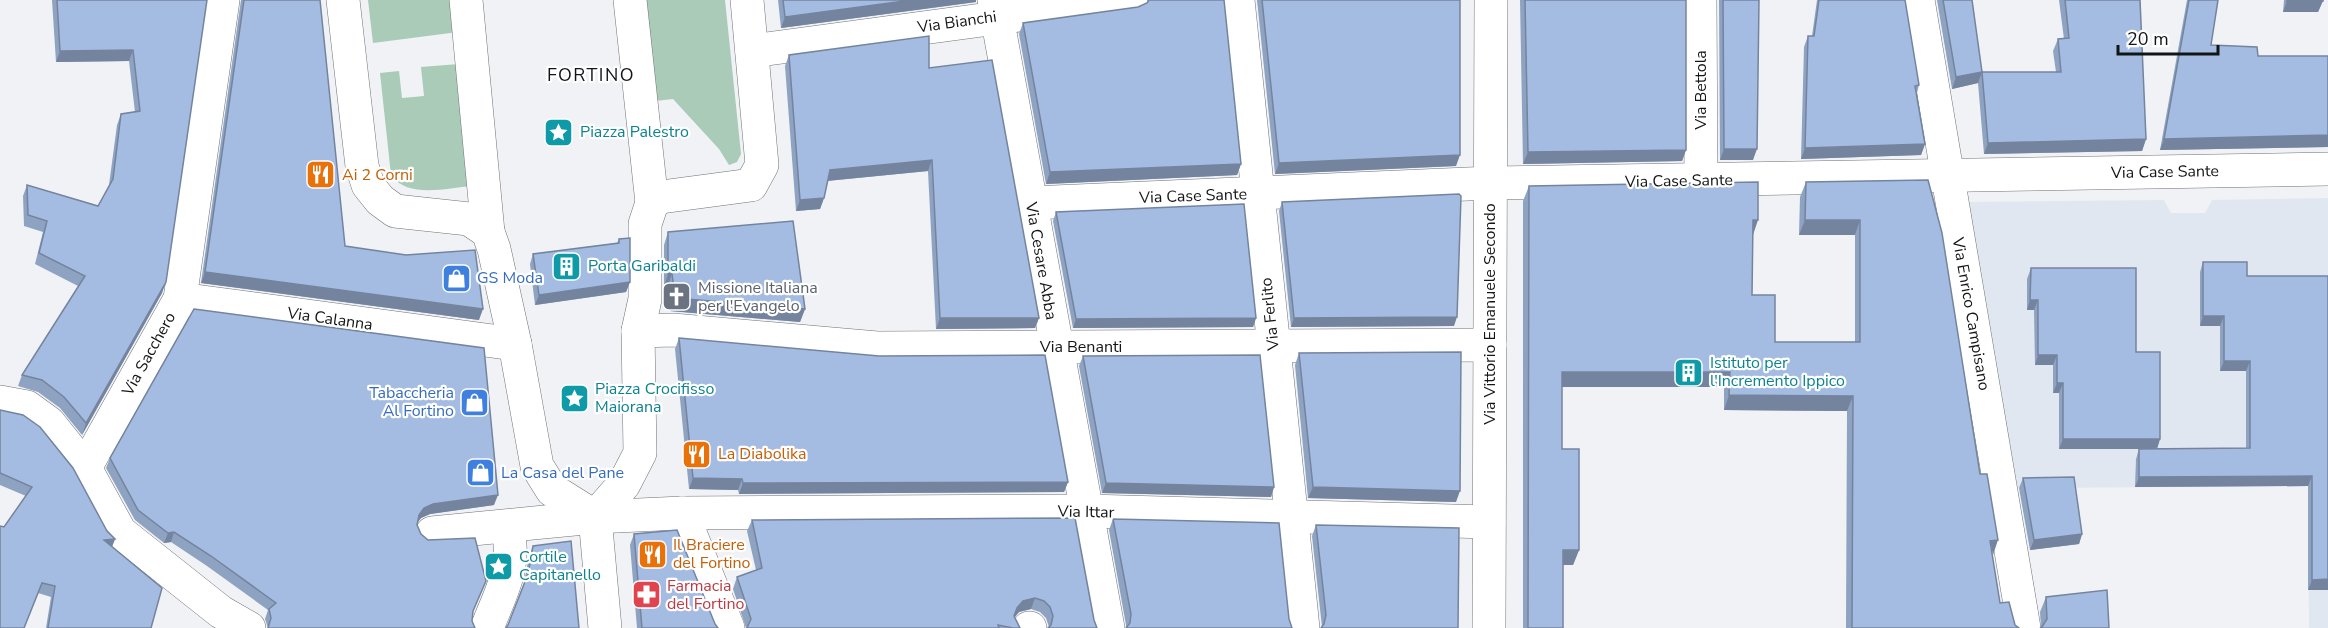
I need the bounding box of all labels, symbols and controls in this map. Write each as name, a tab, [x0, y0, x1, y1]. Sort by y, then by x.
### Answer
street label: Via Bianchi	[915, 6, 998, 39]
scale bar	[2118, 18, 2218, 56]
text: 20 m	[2127, 27, 2169, 51]
street label: Via Bettola	[1690, 50, 1712, 131]
district label: FORTINO	[547, 63, 635, 87]
place icon: Piazza Palestro	[543, 116, 575, 148]
place label: Piazza Palestro	[580, 121, 689, 143]
restaurant icon: Ai 2 Corni	[305, 159, 337, 191]
street label: Via Case Sante	[2110, 160, 2219, 184]
place label: Ai 2 Corni	[342, 164, 413, 186]
street label: Via Case Sante	[1624, 169, 1733, 193]
street label: Via Case Sante	[1138, 183, 1247, 209]
street label: Via Cesare Abba	[1020, 199, 1062, 322]
street label: Via Vittorio Emanuele Secondo	[1479, 203, 1501, 426]
street label: Via Enrico Campisano	[1947, 235, 1995, 392]
building icon: Porta Garibaldi	[551, 250, 583, 282]
place label: Porta Garibaldi	[588, 255, 696, 277]
shop icon: GS Moda	[440, 262, 472, 294]
place label: GS Moda	[477, 267, 543, 289]
place label: Missione Italiana per l'Evangelo	[698, 277, 818, 317]
street label: Via Ferlito	[1255, 277, 1285, 352]
church icon: Missione Italiana per l'Evangelo	[661, 281, 693, 313]
street label: Via Calanna	[285, 302, 374, 336]
street label: Via Sacchero	[116, 308, 181, 401]
street label: Via Benanti	[1039, 336, 1122, 358]
place label: Istituto per l'Incremento Ippico	[1710, 352, 1845, 392]
building icon: Istituto per l'Incremento Ippico	[1673, 356, 1705, 388]
place label: Piazza Crocifisso Maiorana	[595, 378, 714, 418]
place label: Tabaccheria Al Fortino	[369, 382, 454, 422]
place icon: Piazza Crocifisso Maiorana	[558, 382, 590, 414]
shop icon: Tabaccheria Al Fortino	[459, 386, 491, 418]
restaurant icon: La Diabolika	[681, 438, 713, 470]
place label: La Diabolika	[718, 443, 806, 465]
shop icon: La Casa del Pane	[464, 457, 496, 489]
place label: La Casa del Pane	[501, 462, 624, 484]
street label: Via Ittar	[1056, 500, 1115, 523]
place label: Il Braciere del Fortino	[673, 534, 751, 574]
restaurant icon: Il Braciere del Fortino	[636, 538, 668, 570]
place label: Cortile Capitanello	[519, 546, 601, 586]
place icon: Cortile Capitanello	[482, 550, 514, 582]
place label: Farmacia del Fortino	[667, 575, 745, 615]
pharmacy icon: Farmacia del Fortino	[630, 579, 662, 611]

